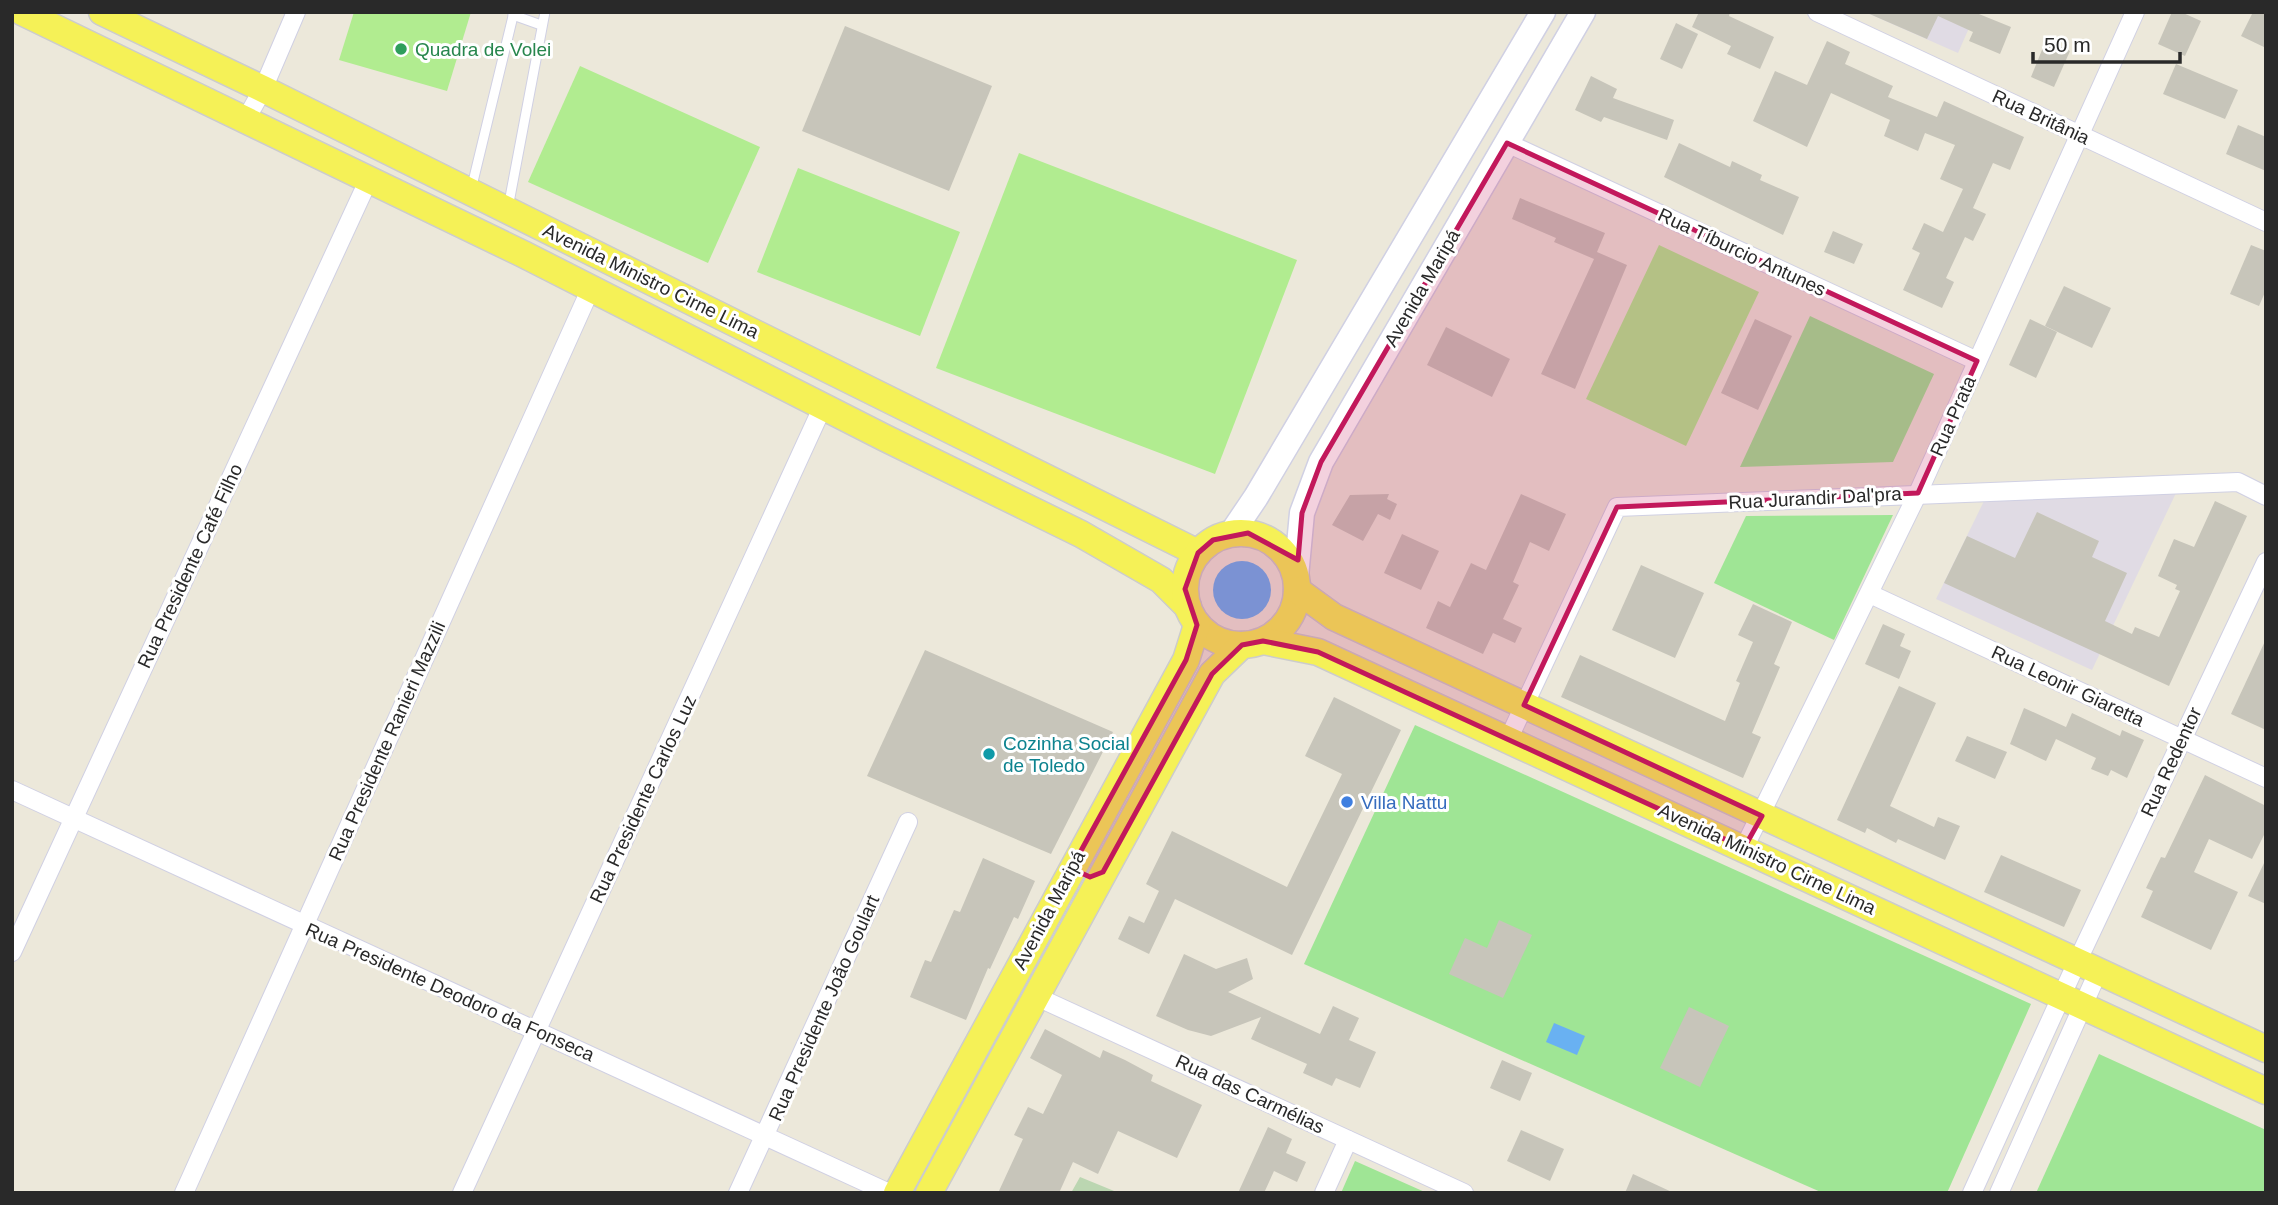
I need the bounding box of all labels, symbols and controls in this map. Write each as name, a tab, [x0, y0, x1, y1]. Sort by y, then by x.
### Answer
scale bar	[2033, 21, 2180, 65]
text: 50 m	[2044, 33, 2091, 56]
place label: Quadra de Volei	[415, 39, 551, 60]
marker: Quadra de Volei	[393, 41, 409, 57]
street label: Rua Britânia	[1989, 85, 2093, 149]
street label: Rua Tíburcio Antunes	[1655, 204, 1829, 300]
street label: Avenida Ministro Cirne Lima	[540, 220, 763, 343]
street label: Avenida Maripá	[1380, 225, 1464, 350]
street label: Rua Prata	[1926, 372, 1980, 459]
street label: Rua Presidente Café Filho	[133, 461, 247, 671]
street label: Rua Jurandir Dal'pra	[1728, 483, 1903, 513]
street label: Rua Presidente Ranieri Mazzili	[325, 618, 449, 864]
street label: Rua Leonir Giaretta	[1988, 641, 2148, 731]
street label: Rua Presidente Carlos Luz	[586, 692, 700, 906]
street label: Rua Redentor	[2136, 703, 2206, 820]
place label: Cozinha Social de Toledo	[1003, 733, 1130, 776]
marker: Cozinha Social de Toledo	[981, 746, 997, 762]
place label: Villa Nattu	[1361, 792, 1447, 813]
marker: Villa Nattu	[1339, 794, 1355, 810]
street label: Avenida Ministro Cirne Lima	[1655, 799, 1879, 919]
street label: Avenida Maripá	[1009, 847, 1089, 973]
street label: Rua Presidente João Goulart	[765, 891, 884, 1124]
street label: Rua Presidente Deodoro da Fonseca	[302, 919, 598, 1066]
street label: Rua das Carmélias	[1172, 1050, 1328, 1138]

